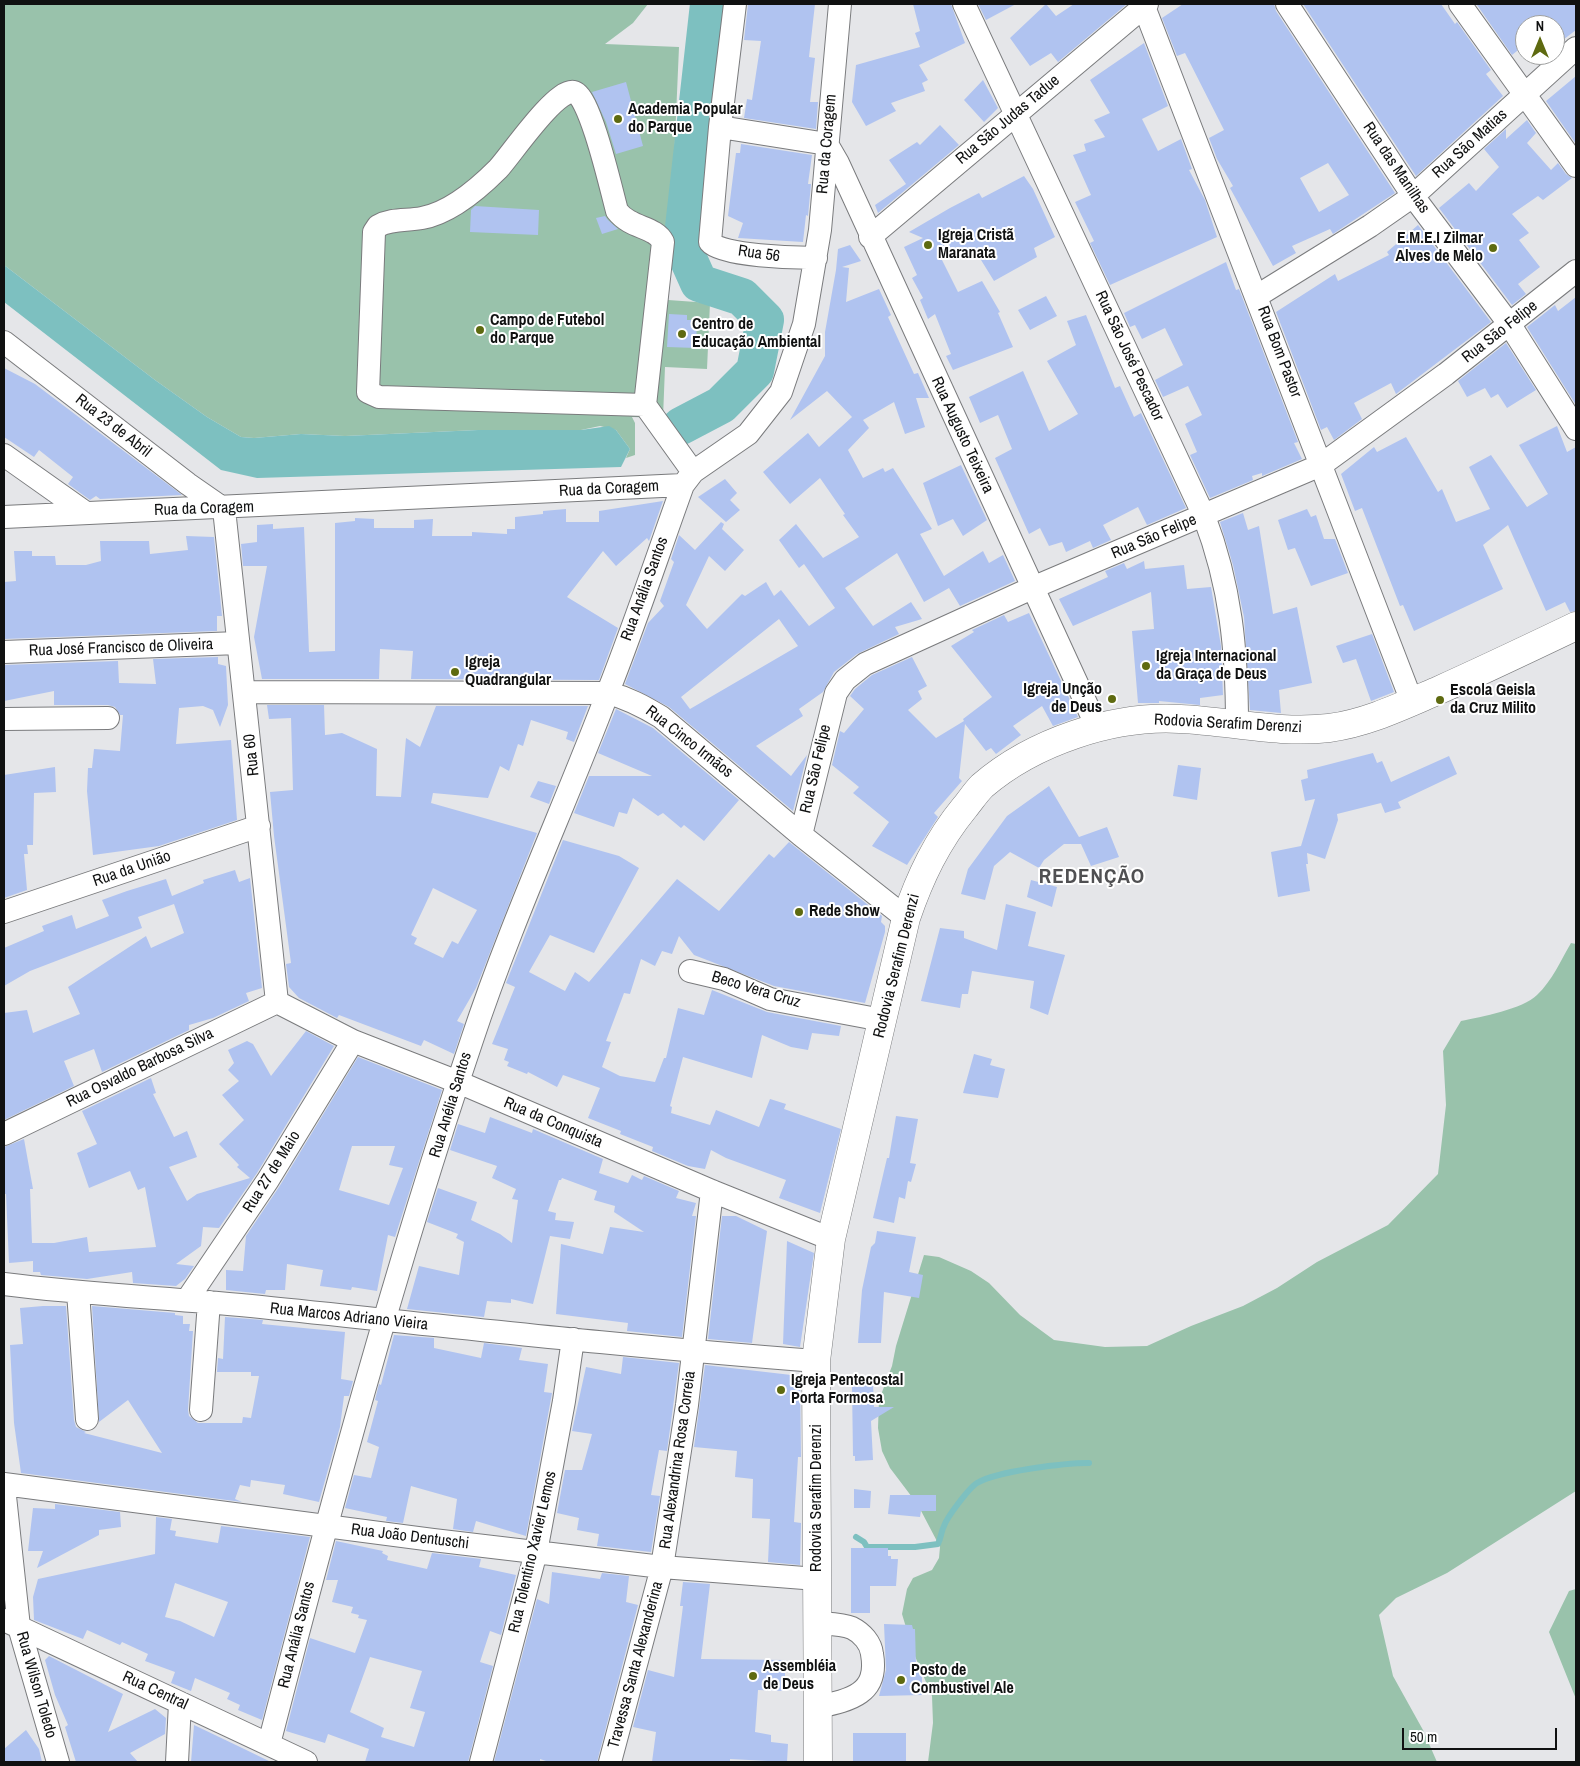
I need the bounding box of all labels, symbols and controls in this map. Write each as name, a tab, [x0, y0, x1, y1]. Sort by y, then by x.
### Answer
north arrow	[1515, 15, 1565, 65]
text: N	[1536, 17, 1544, 35]
street label: Rua São Judas Tadue	[952, 71, 1064, 169]
street label: Rua da Coragem	[813, 93, 841, 195]
place label: Academia Popular do Parque	[628, 100, 742, 138]
street label: Rua São Matias	[1429, 105, 1511, 183]
marker: Academia Popular do Parque	[612, 113, 624, 125]
street label: Rua das Manilhas	[1358, 119, 1434, 217]
place label: Igreja Cristã Maranata	[938, 226, 1014, 264]
place label: E.M.E.I Zilmar Alves de Melo	[1395, 229, 1483, 267]
marker: Igreja Cristã Maranata	[922, 239, 934, 251]
street label: Rua 56	[737, 242, 781, 266]
marker: E.M.E.I Zilmar Alves de Melo	[1487, 242, 1499, 254]
street label: Rua São José Pescador	[1090, 288, 1168, 424]
street label: Rua São Felipe	[1458, 297, 1542, 367]
street label: Rua Bom Pastor	[1253, 304, 1305, 400]
place label: Campo de Futebol do Parque	[490, 311, 604, 349]
place label: Centro de Educação Ambiental	[692, 315, 821, 353]
marker: Campo de Futebol do Parque	[474, 324, 486, 336]
marker: Centro de Educação Ambiental	[676, 328, 688, 340]
street label: Rua Augusto Teixeira	[927, 374, 997, 496]
street label: Rua 23 de Abril	[71, 390, 155, 462]
street label: Rua da Coragem	[559, 477, 659, 501]
street label: Rua da Coragem	[154, 498, 254, 520]
street label: Rua São Felipe	[1109, 510, 1199, 564]
street label: Rua Anália Santos	[617, 534, 673, 644]
street label: Rua José Francisco de Oliveira	[28, 635, 214, 661]
place label: Igreja Internacional da Graça de Deus	[1156, 647, 1276, 685]
place label: Igreja Quadrangular	[465, 653, 551, 691]
marker: Igreja Internacional da Graça de Deus	[1140, 660, 1152, 672]
marker: Igreja Quadrangular	[449, 666, 461, 678]
place label: Igreja Unção de Deus	[1023, 680, 1102, 718]
place label: Escola Geisla da Cruz Milito	[1450, 681, 1536, 719]
marker: Igreja Unção de Deus	[1106, 693, 1118, 705]
marker: Escola Geisla da Cruz Milito	[1434, 694, 1446, 706]
street label: Rua Cinco Irmãos	[641, 702, 737, 782]
street label: Rodovia Serafim Derenzi	[1154, 711, 1302, 737]
street label: Rua São Felipe	[796, 723, 836, 815]
street label: Rua 60	[240, 733, 264, 777]
street label: Rua da União	[91, 847, 173, 891]
district label: REDENÇÃO	[1038, 864, 1146, 890]
street label: Rodovia Serafim Derenzi	[870, 892, 924, 1040]
place label: Rede Show	[809, 902, 880, 922]
marker: Rede Show	[793, 906, 805, 918]
street label: Beco Vera Cruz	[709, 967, 803, 1013]
street label: Rua Osvaldo Barbosa Silva	[63, 1024, 217, 1112]
street label: Rua Anélia Santos	[426, 1050, 476, 1160]
street label: Rua da Conquista	[501, 1094, 605, 1152]
street label: Rua 27 de Maio	[239, 1127, 305, 1217]
street label: Rua Marcos Adriano Vieira	[269, 1299, 429, 1335]
street label: Rua Alexandrina Rosa Correia	[656, 1370, 700, 1550]
place label: Igreja Pentecostal Porta Formosa	[791, 1371, 903, 1409]
marker: Igreja Pentecostal Porta Formosa	[775, 1384, 787, 1396]
street label: Rodovia Serafim Derenzi	[807, 1424, 827, 1572]
street label: Rua Tolentino Xavier Lemos	[505, 1469, 561, 1635]
street label: Rua João Dentuschi	[350, 1520, 470, 1554]
street label: Travessa Santa Alexanderina	[604, 1579, 668, 1751]
street label: Rua Anália Santos	[274, 1580, 320, 1690]
street label: Rua Wilson Toledo	[12, 1629, 60, 1741]
place label: Assembléia de Deus	[763, 1657, 836, 1695]
place label: Posto de Combustivel Ale	[911, 1661, 1014, 1699]
street label: Rua Central	[119, 1668, 191, 1714]
marker: Assembléia de Deus	[747, 1670, 759, 1682]
marker: Posto de Combustivel Ale	[895, 1674, 907, 1686]
scale bar	[1405, 1718, 1560, 1750]
text: 50 m	[1410, 1726, 1437, 1747]

